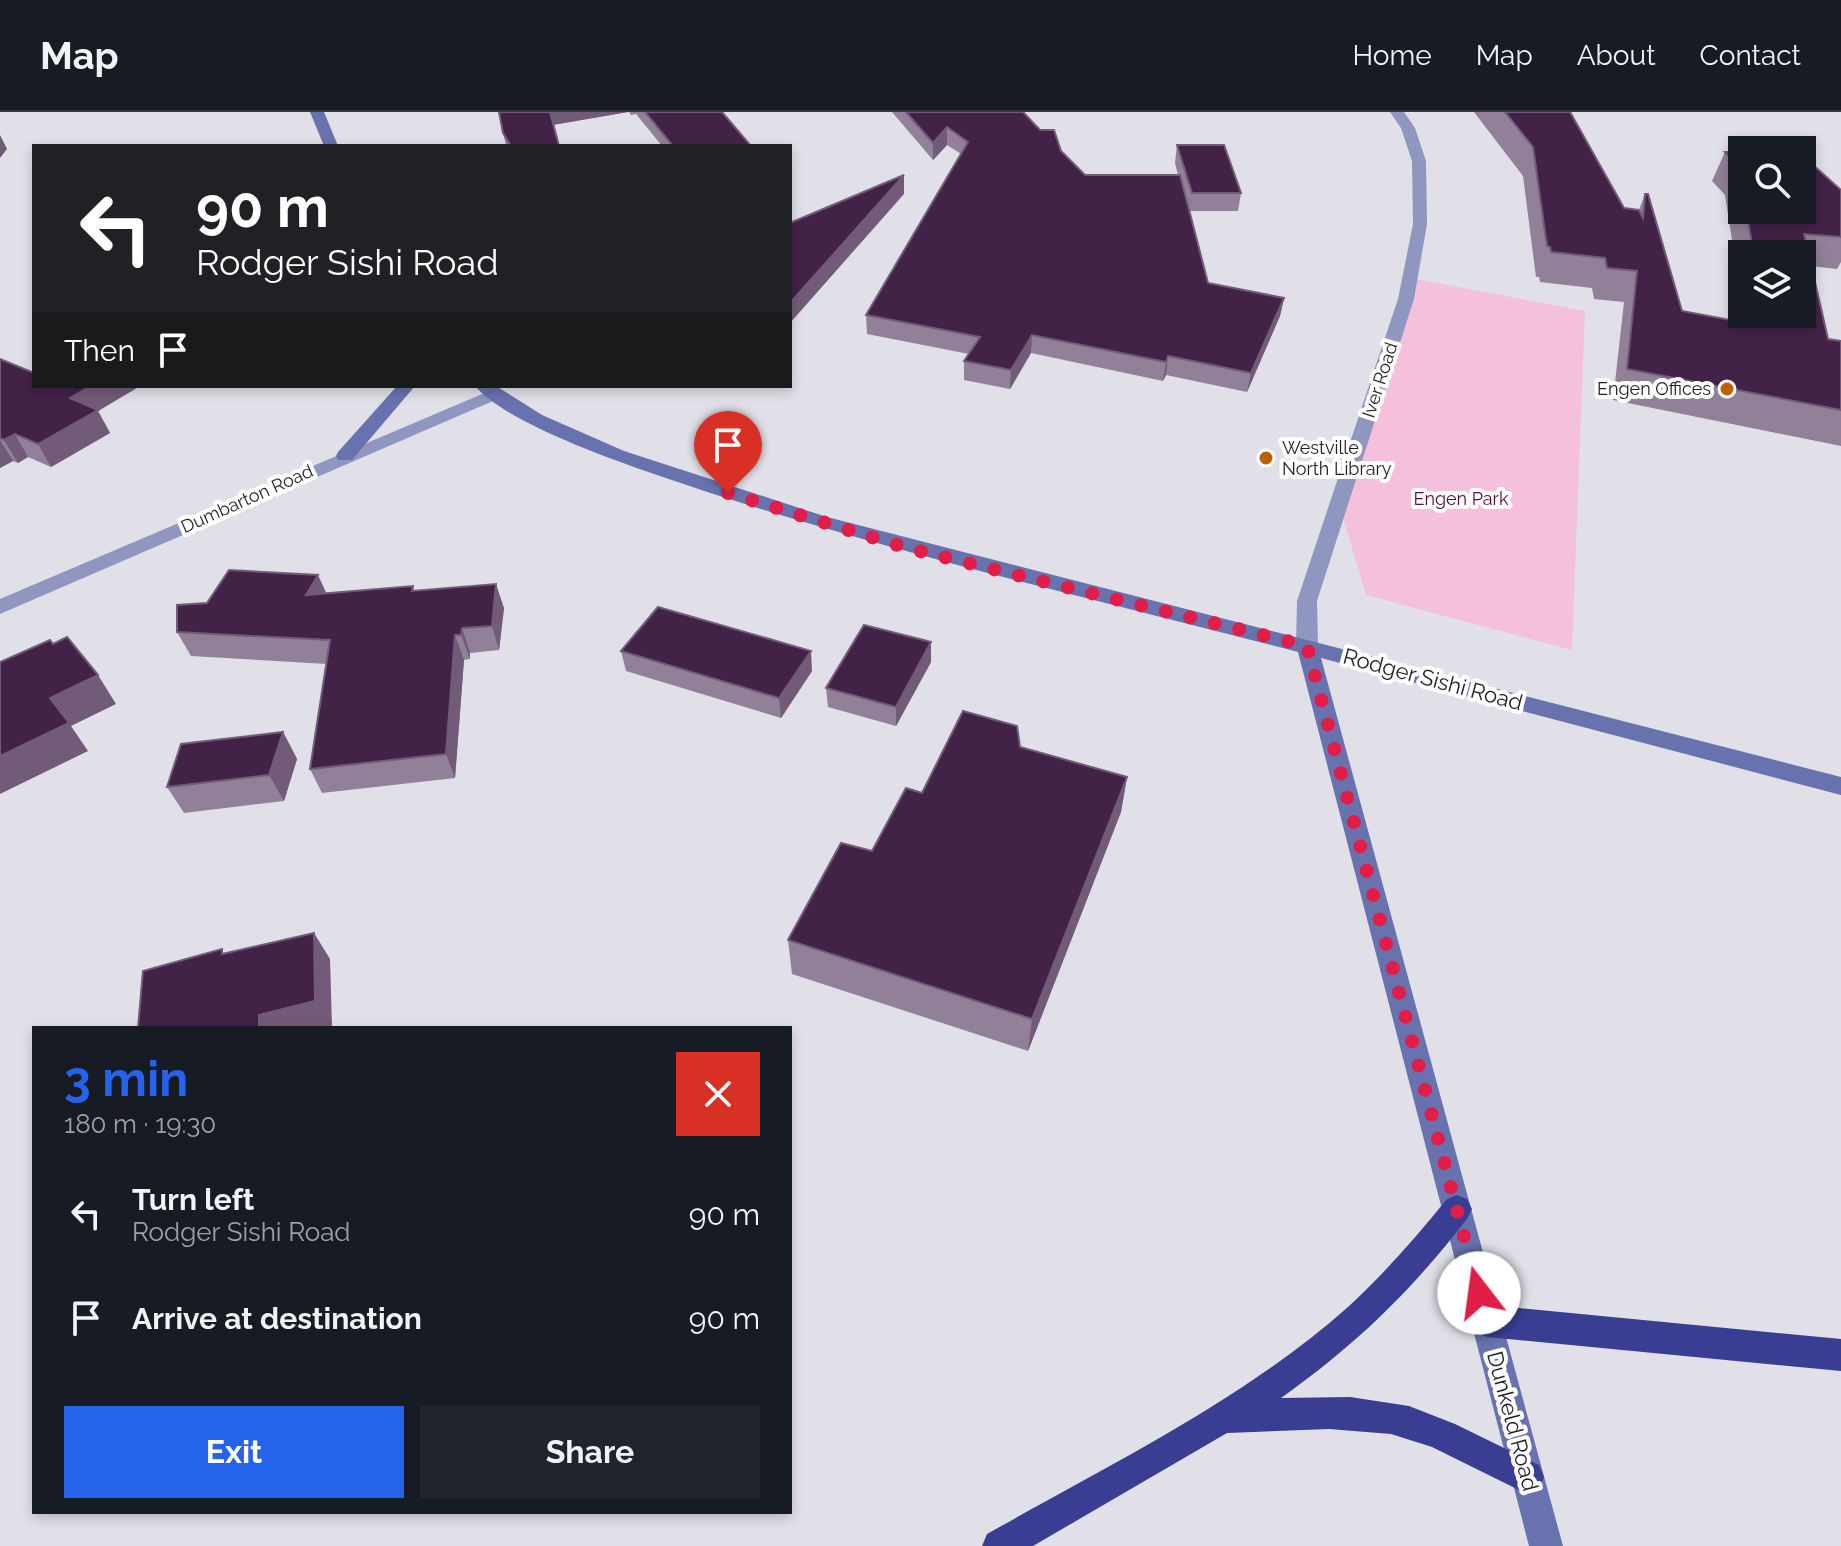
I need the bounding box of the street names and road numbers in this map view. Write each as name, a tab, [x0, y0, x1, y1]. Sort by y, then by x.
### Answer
street label: Iver Road	[1357, 340, 1402, 420]
street label: Dumbarton Road	[178, 460, 316, 537]
street label: Rodger Sishi Road	[1340, 643, 1526, 715]
street label: Dunkeld Road	[1482, 1348, 1544, 1494]

